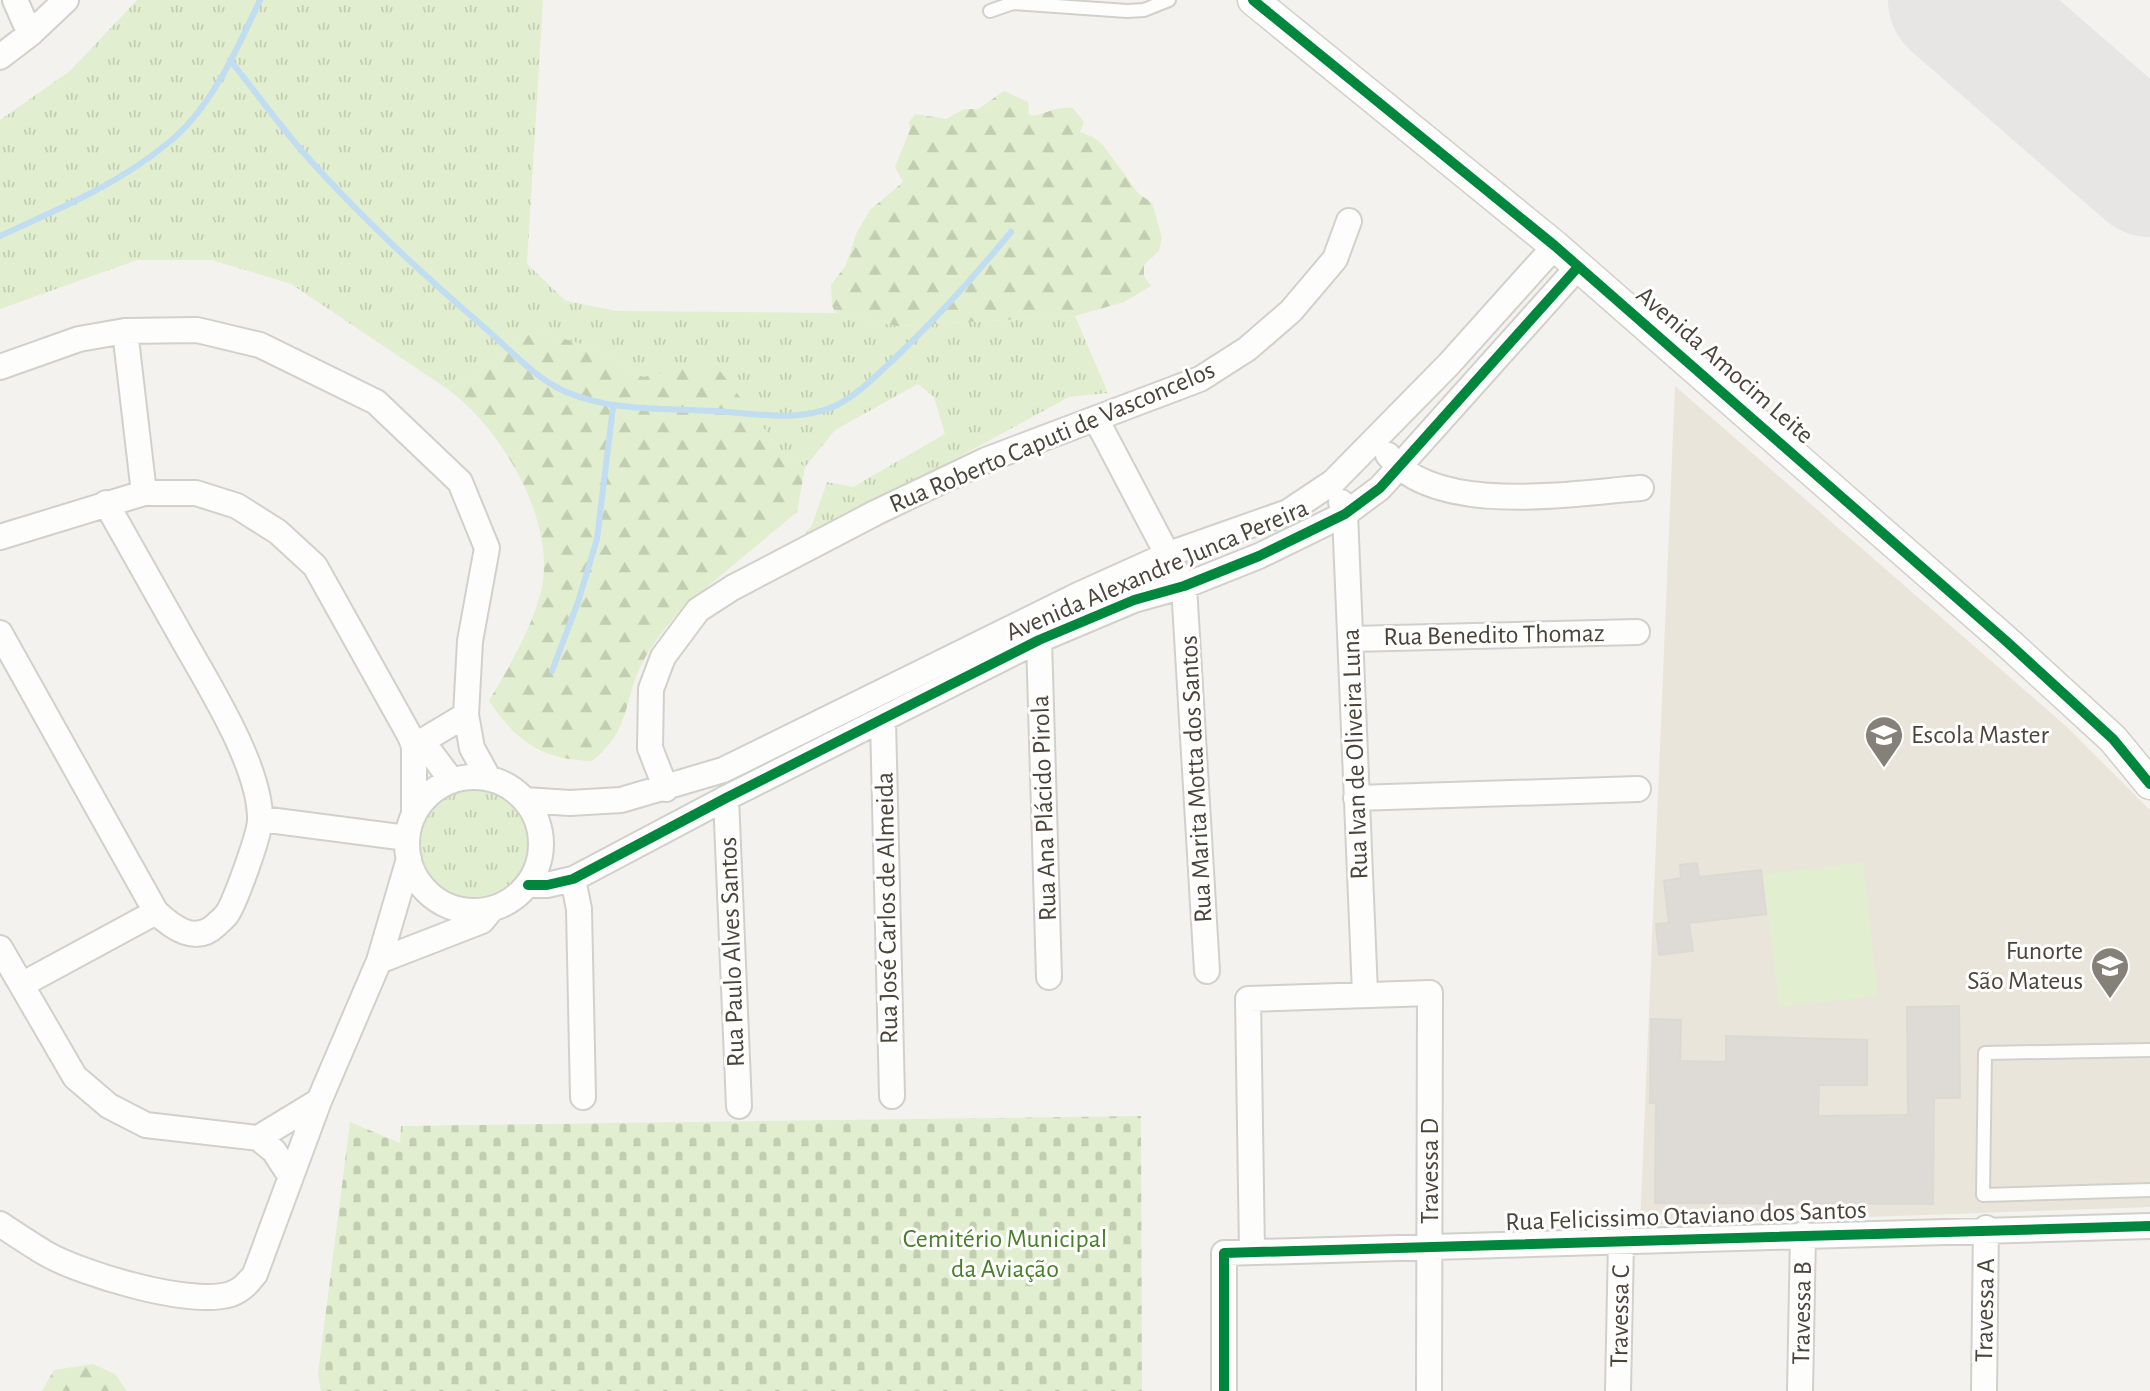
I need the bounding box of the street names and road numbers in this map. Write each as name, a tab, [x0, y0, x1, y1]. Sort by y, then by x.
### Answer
street label: Avenida Amocim Leite	[1632, 281, 1818, 449]
street label: Rua Roberto Caputi de Vasconcelos	[885, 357, 1219, 517]
street label: Avenida Alexandre Junca Pereira	[1002, 494, 1312, 646]
street label: Rua Benedito Thomaz	[1383, 620, 1605, 650]
street label: Rua Ivan de Oliveira Luna	[1338, 628, 1372, 880]
street label: Rua Marita Motta dos Santos	[1175, 635, 1217, 923]
street label: Rua Ana Plácido Pirola	[1027, 695, 1061, 921]
street label: Rua José Carlos de Almeida	[872, 772, 902, 1044]
street label: Rua Paulo Alves Santos	[715, 836, 749, 1068]
street label: Travessa D	[1417, 1118, 1443, 1224]
street label: Rua Felicissimo Otaviano dos Santos	[1505, 1197, 1867, 1235]
street label: Travessa A	[1971, 1258, 1999, 1362]
street label: Travessa B	[1788, 1261, 1816, 1365]
street label: Travessa C	[1606, 1264, 1634, 1368]

